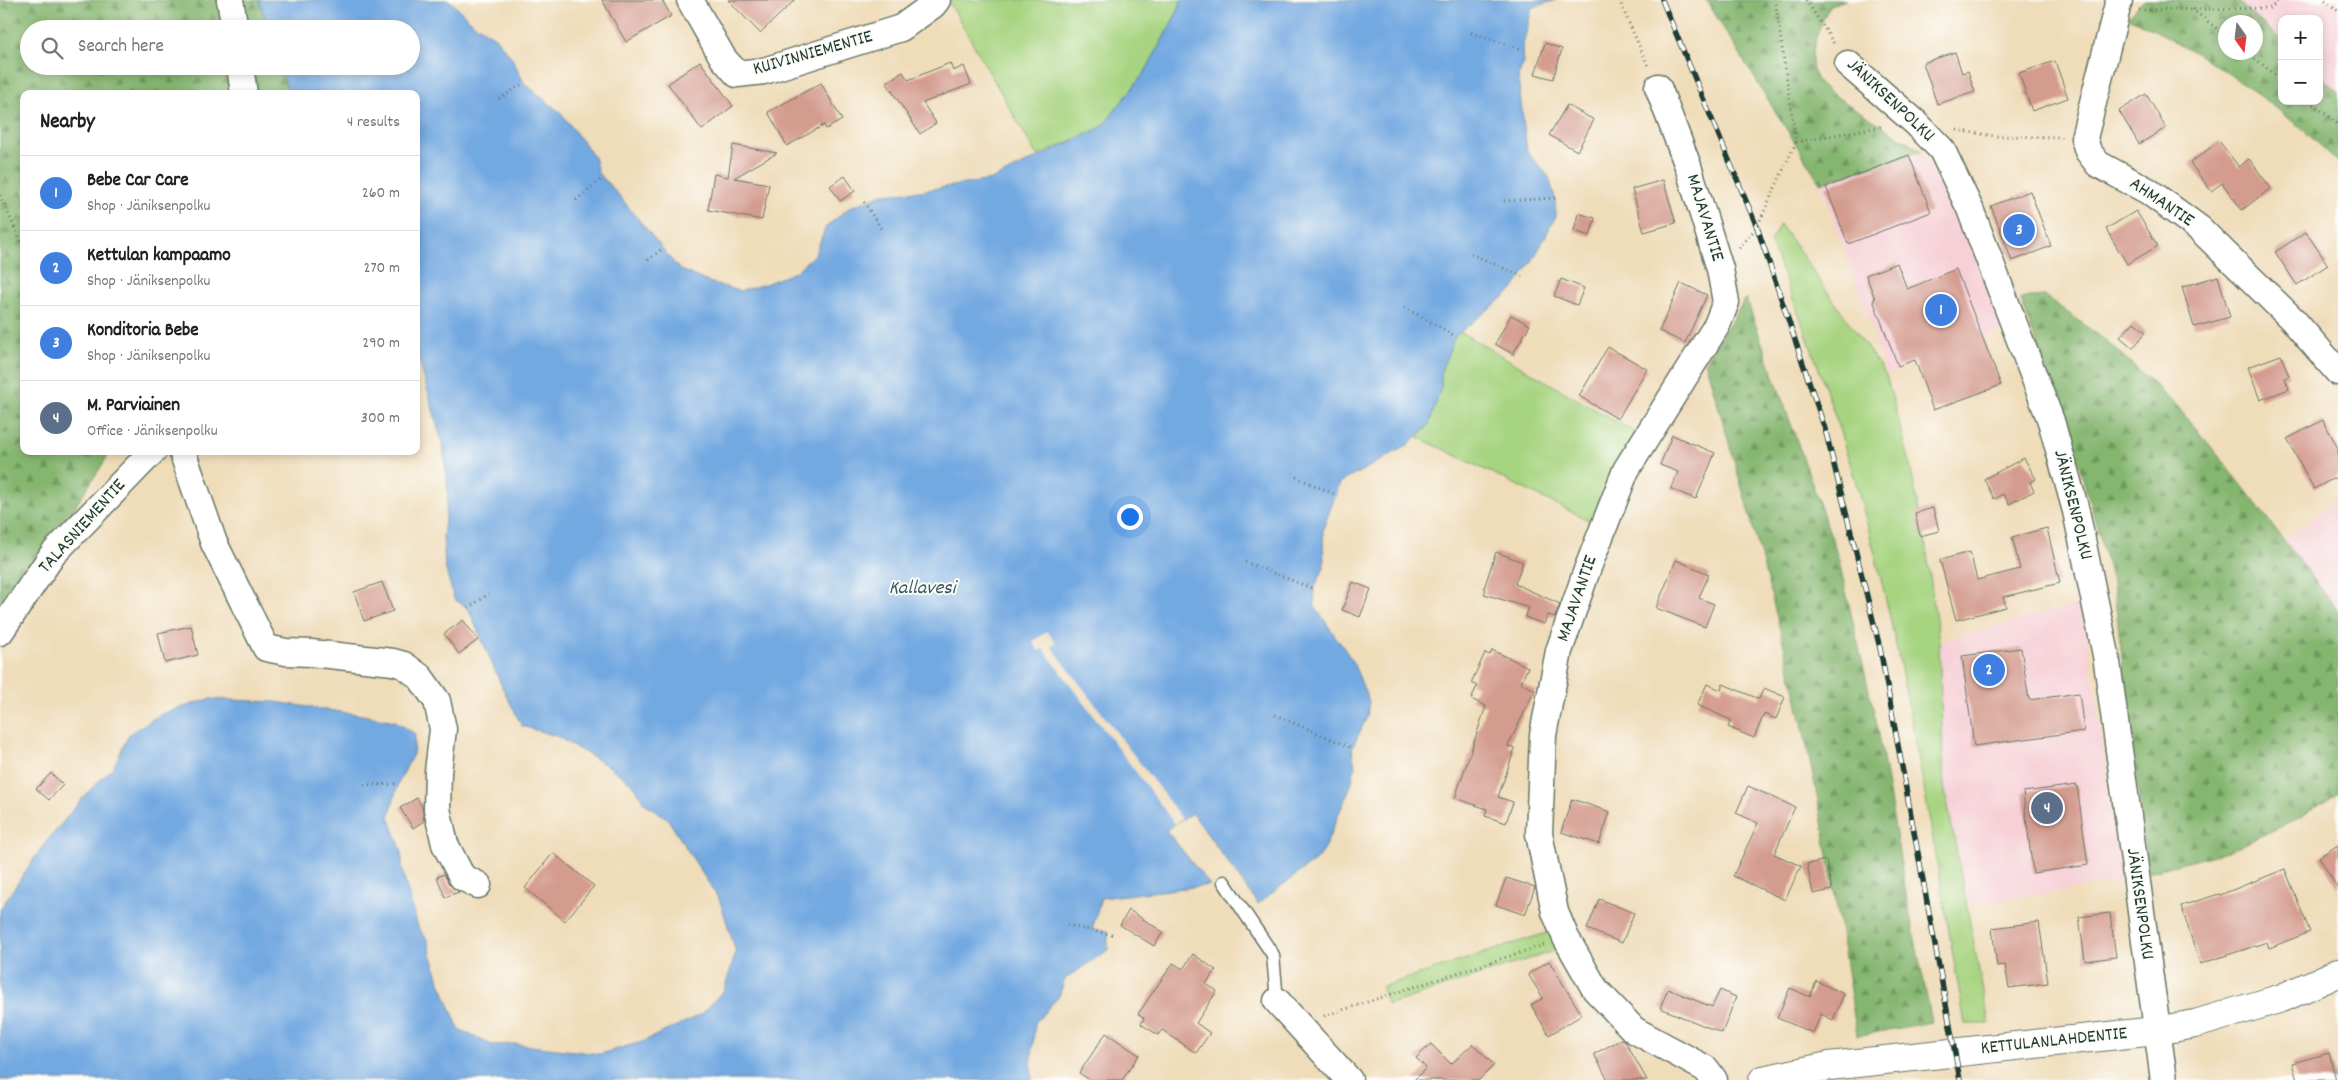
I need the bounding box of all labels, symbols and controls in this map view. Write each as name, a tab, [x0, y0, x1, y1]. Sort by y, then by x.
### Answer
north arrow	[2218, 15, 2263, 60]
map controls	[2278, 15, 2323, 105]
button: +	[2278, 15, 2323, 60]
search box	[20, 20, 420, 75]
street label: KUIVINNIEMENTIE	[750, 24, 876, 84]
icon: search	[38, 34, 66, 62]
text: Search here	[78, 34, 164, 61]
street label: JÄNIKSENPOLKU	[1840, 53, 1940, 149]
button: −	[2278, 60, 2323, 105]
text: Nearby	[40, 108, 95, 138]
text: 4 results	[347, 111, 400, 134]
text: Bebe Car Care	[87, 168, 189, 195]
street label: MAJAVANTIE	[1678, 171, 1730, 265]
street label: AHMANTIE	[2123, 171, 2199, 235]
text: 1	[54, 182, 58, 205]
text: 260 m	[362, 182, 400, 205]
text: Shop · Jäniksenpolku	[87, 195, 211, 218]
pin: 3	[2003, 211, 2035, 249]
text: Kettulan kampaamo	[87, 243, 231, 270]
text: 2	[53, 257, 60, 280]
text: 270 m	[364, 257, 400, 280]
text: Shop · Jäniksenpolku	[87, 270, 211, 293]
pin: 1	[1925, 291, 1957, 329]
text: Konditoria Bebe	[87, 318, 199, 345]
text: 3	[52, 332, 60, 355]
text: 290 m	[362, 332, 400, 355]
text: Shop · Jäniksenpolku	[87, 345, 211, 368]
text: M. Parviainen	[87, 393, 180, 420]
text: 4	[53, 407, 59, 430]
text: 300 m	[361, 407, 400, 430]
text: Office · Jäniksenpolku	[87, 420, 218, 443]
street label: JÄNIKSENPOLKU	[2045, 447, 2099, 563]
street label: TALASNIEMENTIE	[33, 473, 133, 581]
your location	[1117, 504, 1143, 530]
street label: MAJAVANTIE	[1551, 552, 1606, 646]
water label: Kallavesi	[889, 575, 959, 603]
pin: 2	[1973, 651, 2005, 689]
pin: 4	[2031, 789, 2063, 827]
street label: JÄNIKSENPOLKU	[2118, 846, 2160, 962]
street label: KETTULANLAHDENTIE	[1979, 1021, 2129, 1063]

